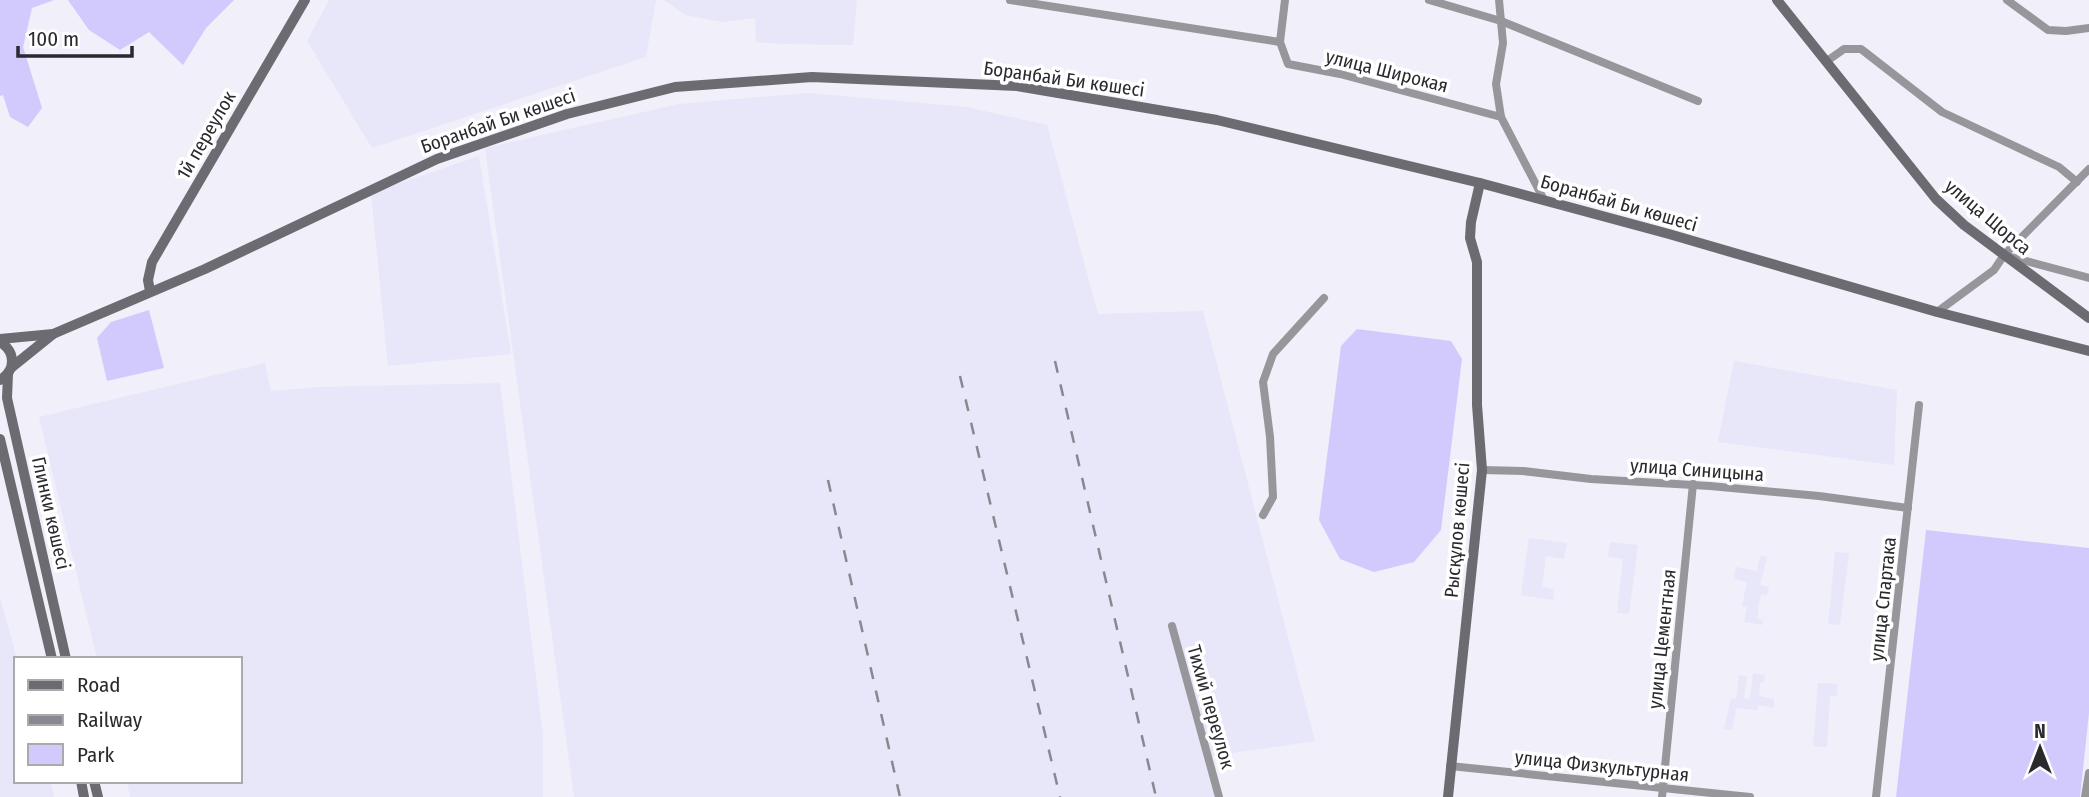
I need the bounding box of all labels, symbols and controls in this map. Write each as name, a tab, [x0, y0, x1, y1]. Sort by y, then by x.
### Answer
scale bar	[18, 14, 131, 58]
text: 100 m	[28, 26, 79, 52]
street label: улица Широкая	[1323, 45, 1451, 97]
street label: Боранбай Би көшесі	[982, 56, 1146, 102]
street label: Боранбай Би көшесі	[418, 84, 578, 158]
street label: 1й переулок	[172, 87, 240, 183]
street label: Боранбай Би көшесі	[1538, 170, 1700, 236]
street label: улица Щорса	[1940, 174, 2036, 260]
street label: Глинки көшесі	[27, 454, 75, 572]
street label: улица Синицына	[1629, 454, 1765, 486]
street label: Рысқұлов көшесі	[1440, 461, 1474, 599]
street label: улица Спартака	[1865, 536, 1901, 662]
street label: улица Цементная	[1643, 568, 1681, 710]
street label: Тихий переулок	[1182, 643, 1240, 772]
legend	[14, 657, 242, 783]
text: Road	[77, 672, 121, 698]
text: Railway	[77, 707, 143, 733]
north arrow	[2005, 713, 2075, 783]
text: N	[2034, 720, 2046, 743]
text: Park	[77, 742, 115, 768]
street label: улица Физкультурная	[1514, 745, 1690, 787]

